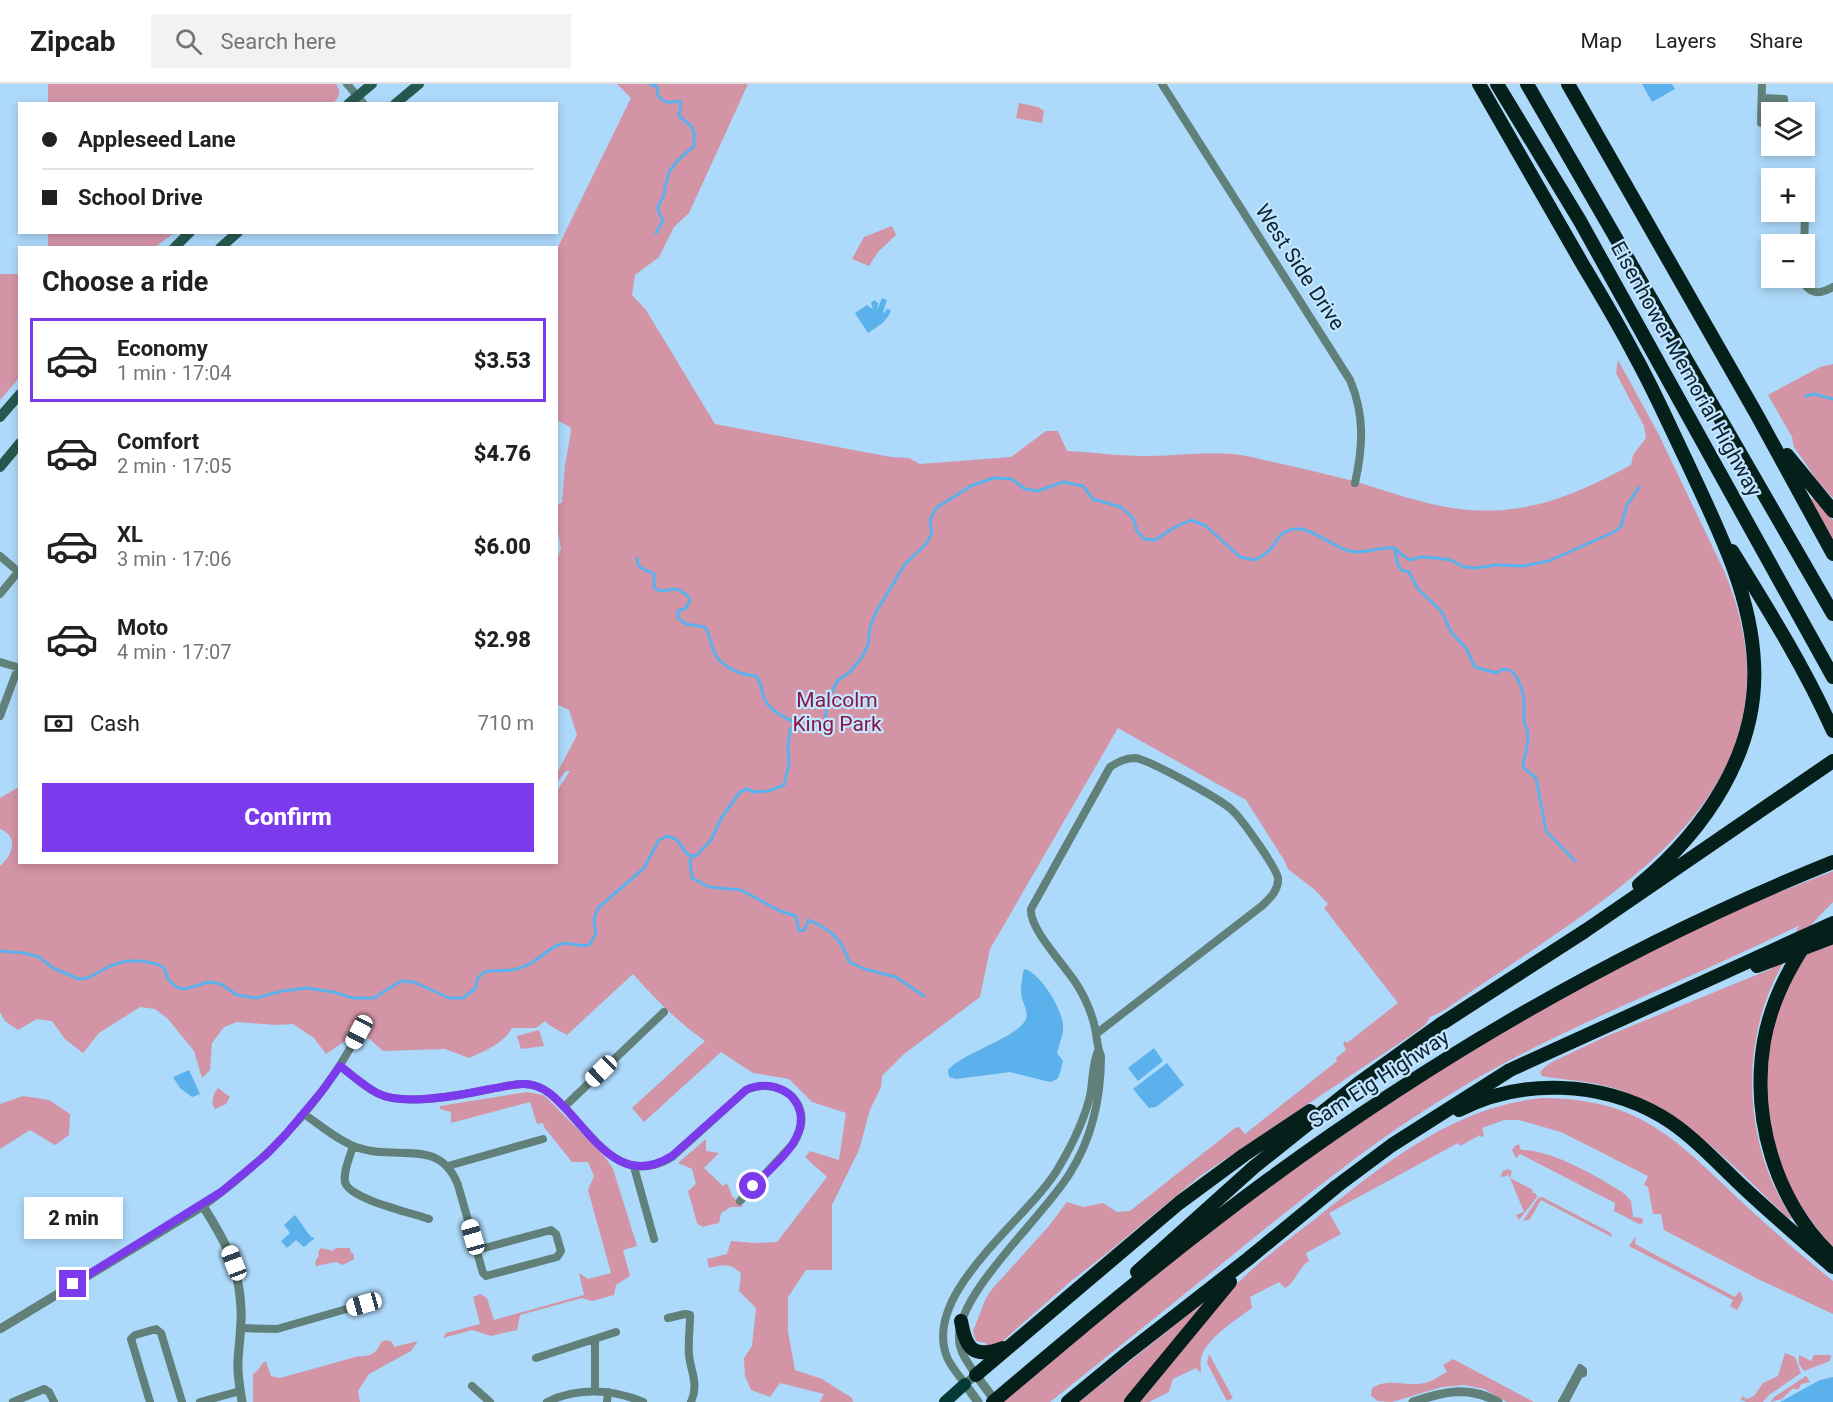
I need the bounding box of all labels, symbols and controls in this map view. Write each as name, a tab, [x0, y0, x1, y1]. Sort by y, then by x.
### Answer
search box	[151, 14, 571, 68]
text: Zipcab	[30, 25, 115, 58]
icon: search	[172, 25, 205, 58]
text: Search here	[220, 29, 336, 54]
text: Map	[1580, 29, 1622, 53]
text: Layers	[1655, 29, 1716, 53]
text: Share	[1749, 29, 1803, 53]
map controls	[1761, 102, 1815, 288]
button: layers	[1761, 102, 1815, 156]
text: Appleseed Lane	[78, 127, 236, 152]
button: +	[1761, 168, 1815, 222]
text: School Drive	[78, 185, 203, 210]
street label: West Side Drive	[1250, 200, 1350, 334]
button: −	[1761, 234, 1815, 288]
street label: Eisenhower Memorial Highway	[1606, 237, 1766, 501]
text: Choose a ride	[42, 266, 208, 298]
icon: car	[45, 333, 99, 387]
text: Economy	[117, 336, 208, 361]
text: $3.53	[474, 348, 531, 373]
text: 1 min · 17:04	[117, 361, 232, 385]
icon: car	[45, 426, 99, 480]
text: Comfort	[117, 429, 199, 454]
text: $4.76	[474, 441, 531, 466]
text: 2 min · 17:05	[117, 454, 232, 478]
icon: car	[45, 519, 99, 573]
text: XL	[117, 522, 143, 547]
text: $6.00	[474, 534, 531, 559]
text: 3 min · 17:06	[117, 547, 232, 571]
icon: car	[45, 612, 99, 666]
text: Moto	[117, 615, 168, 640]
text: $2.98	[474, 627, 531, 652]
text: 4 min · 17:07	[117, 640, 232, 664]
park label: Malcolm King Park	[792, 688, 882, 736]
icon: cash	[42, 707, 75, 740]
text: Cash	[90, 711, 140, 736]
text: 710 m	[478, 711, 534, 735]
button: Confirm	[42, 783, 534, 852]
car	[343, 1012, 375, 1052]
street label: Sam Eig Highway	[1305, 1025, 1454, 1133]
car	[582, 1052, 620, 1090]
route start	[739, 1172, 766, 1199]
callout: 2 min	[23, 1197, 122, 1239]
text: 2 min	[48, 1206, 99, 1230]
car	[459, 1217, 487, 1257]
car	[219, 1243, 249, 1283]
route end	[59, 1270, 86, 1297]
car	[344, 1290, 384, 1318]

